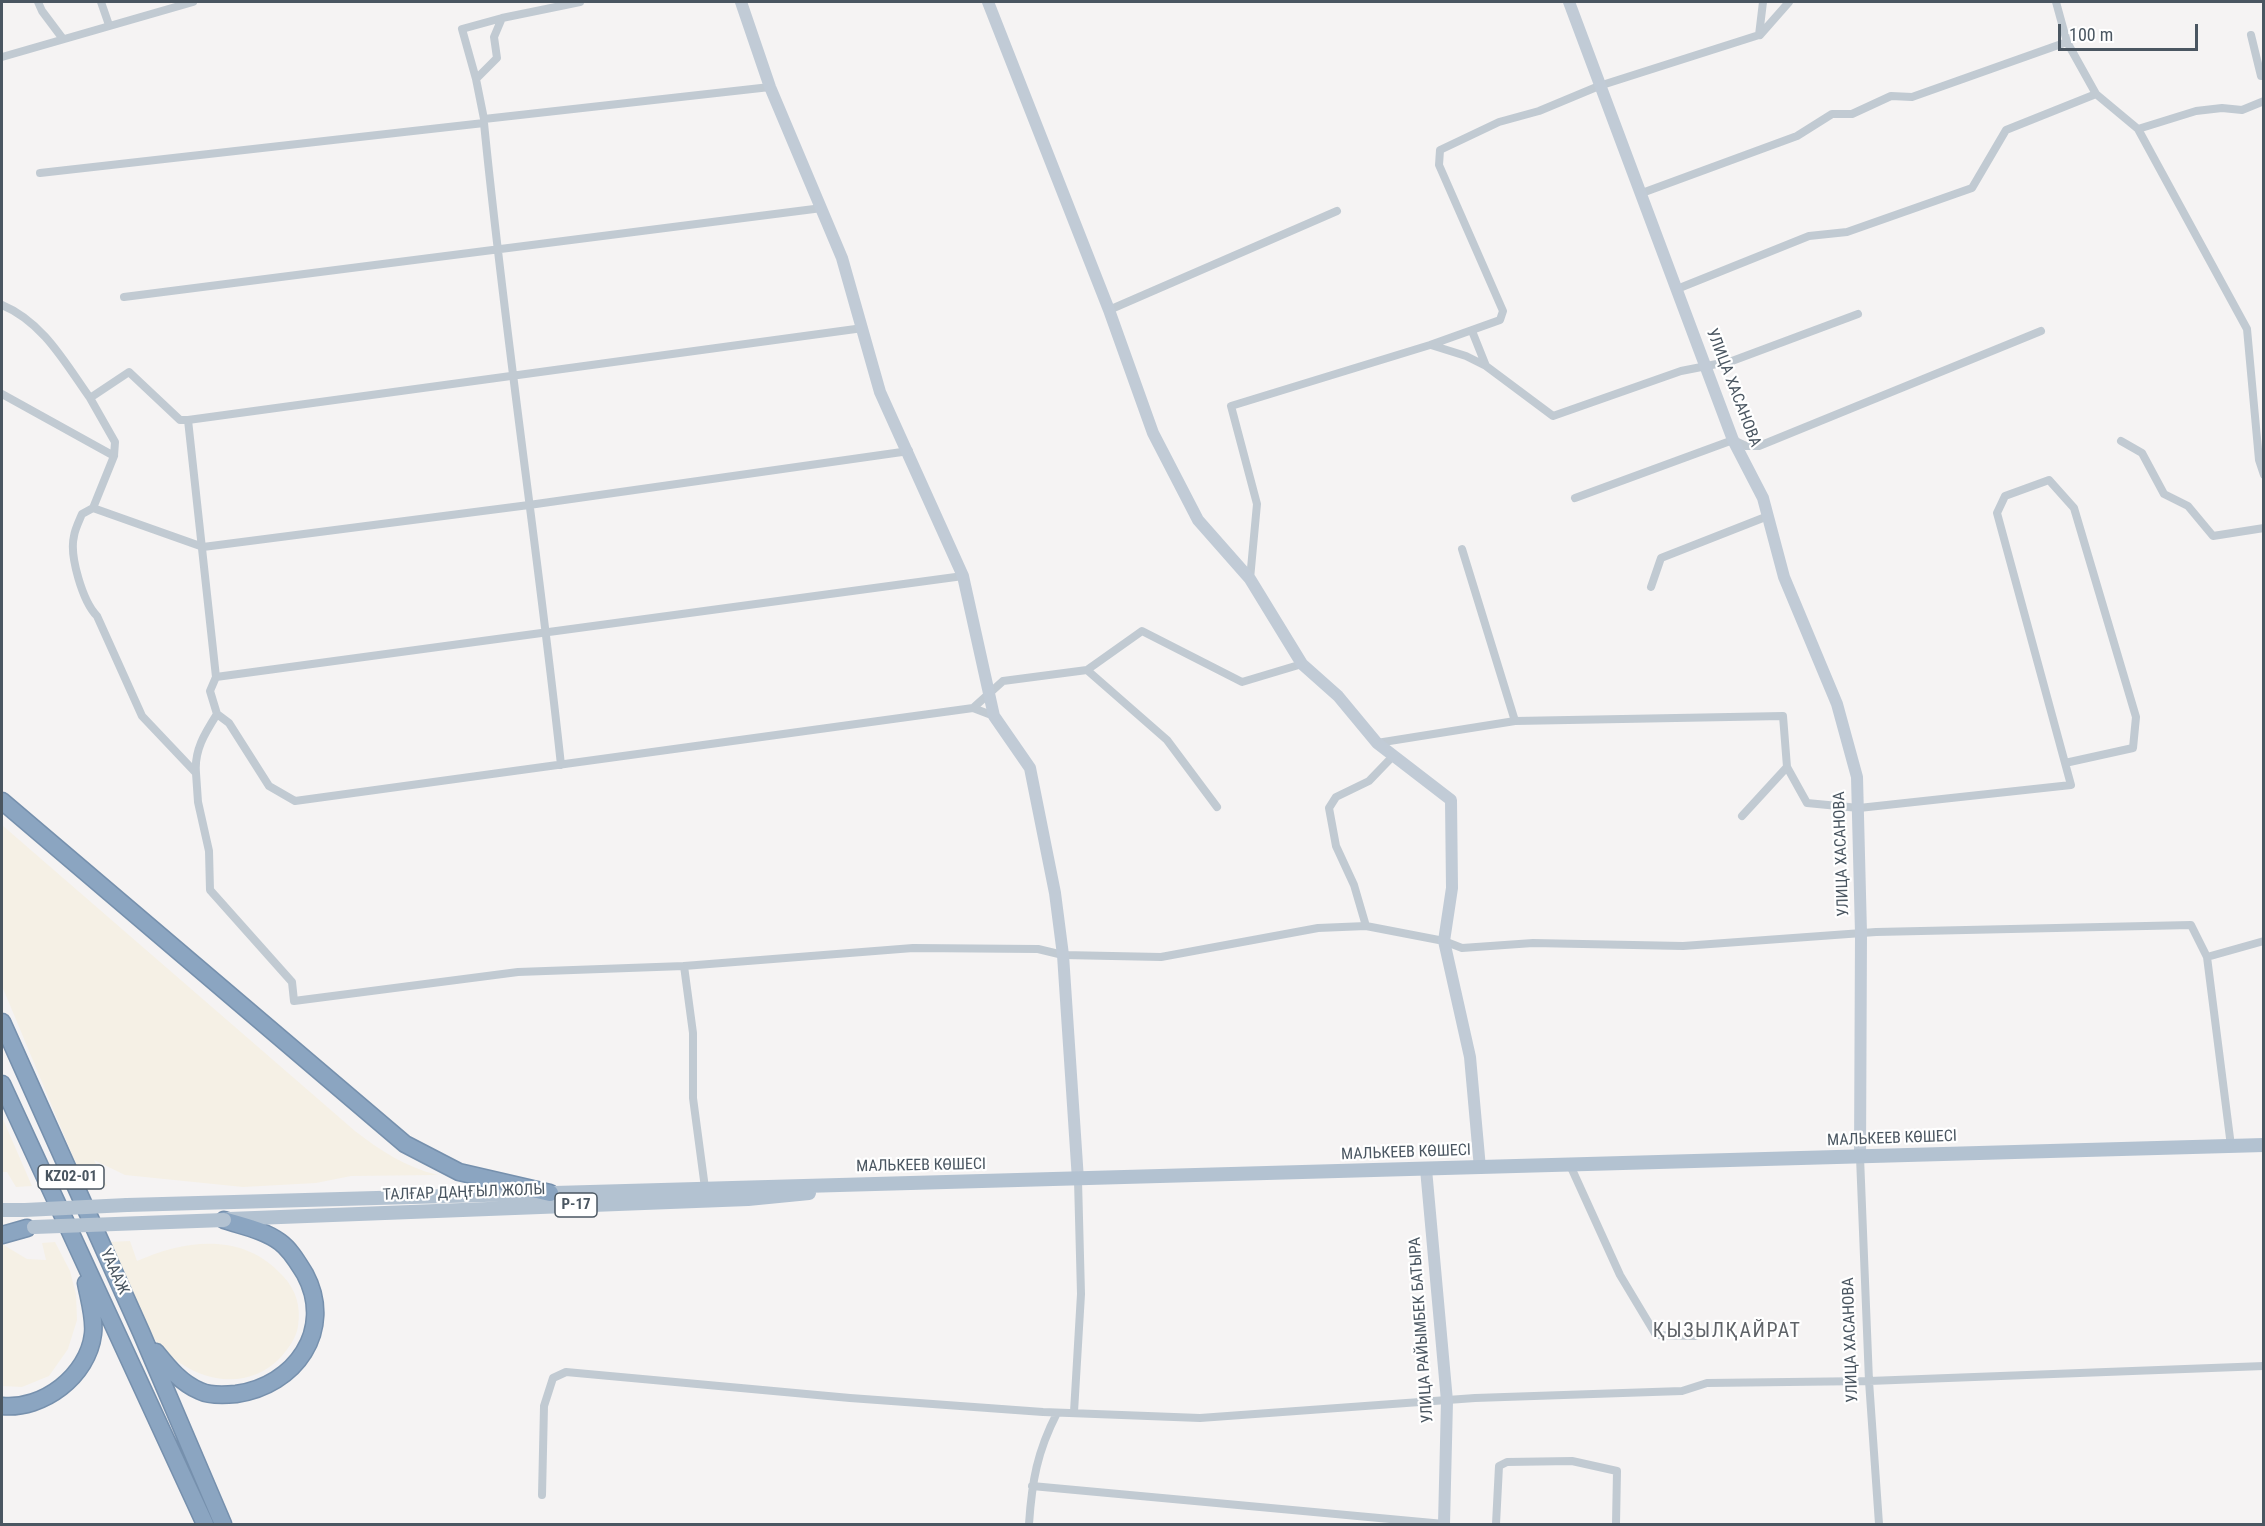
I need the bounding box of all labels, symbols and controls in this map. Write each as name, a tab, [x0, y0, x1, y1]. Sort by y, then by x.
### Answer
scale bar	[2061, 12, 2200, 50]
text: 100 m	[2069, 24, 2113, 45]
street label: УЛИЦА ХАСАНОВА	[1702, 326, 1764, 450]
street label: УЛИЦА ХАСАНОВА	[1830, 791, 1854, 917]
street label: МАЛЬКЕЕВ КӨШЕСІ	[1827, 1127, 1957, 1151]
street label: МАЛЬКЕЕВ КӨШЕСІ	[1341, 1141, 1471, 1165]
street label: МАЛЬКЕЕВ КӨШЕСІ	[856, 1155, 986, 1177]
road number: KZ02-01	[38, 1165, 104, 1189]
street label: ТАЛҒАР ДАҢҒЫЛ ЖОЛЫ	[382, 1181, 546, 1205]
road number: P-17	[555, 1193, 597, 1217]
street label: УЛИЦА РАЙЫМБЕК БАТЫРА	[1406, 1236, 1438, 1424]
street label: ҮАААЖ	[95, 1246, 133, 1298]
street label: УЛИЦА ХАСАНОВА	[1839, 1277, 1863, 1403]
district label: ҚЫЗЫЛҚАЙРАТ	[1653, 1320, 1801, 1344]

